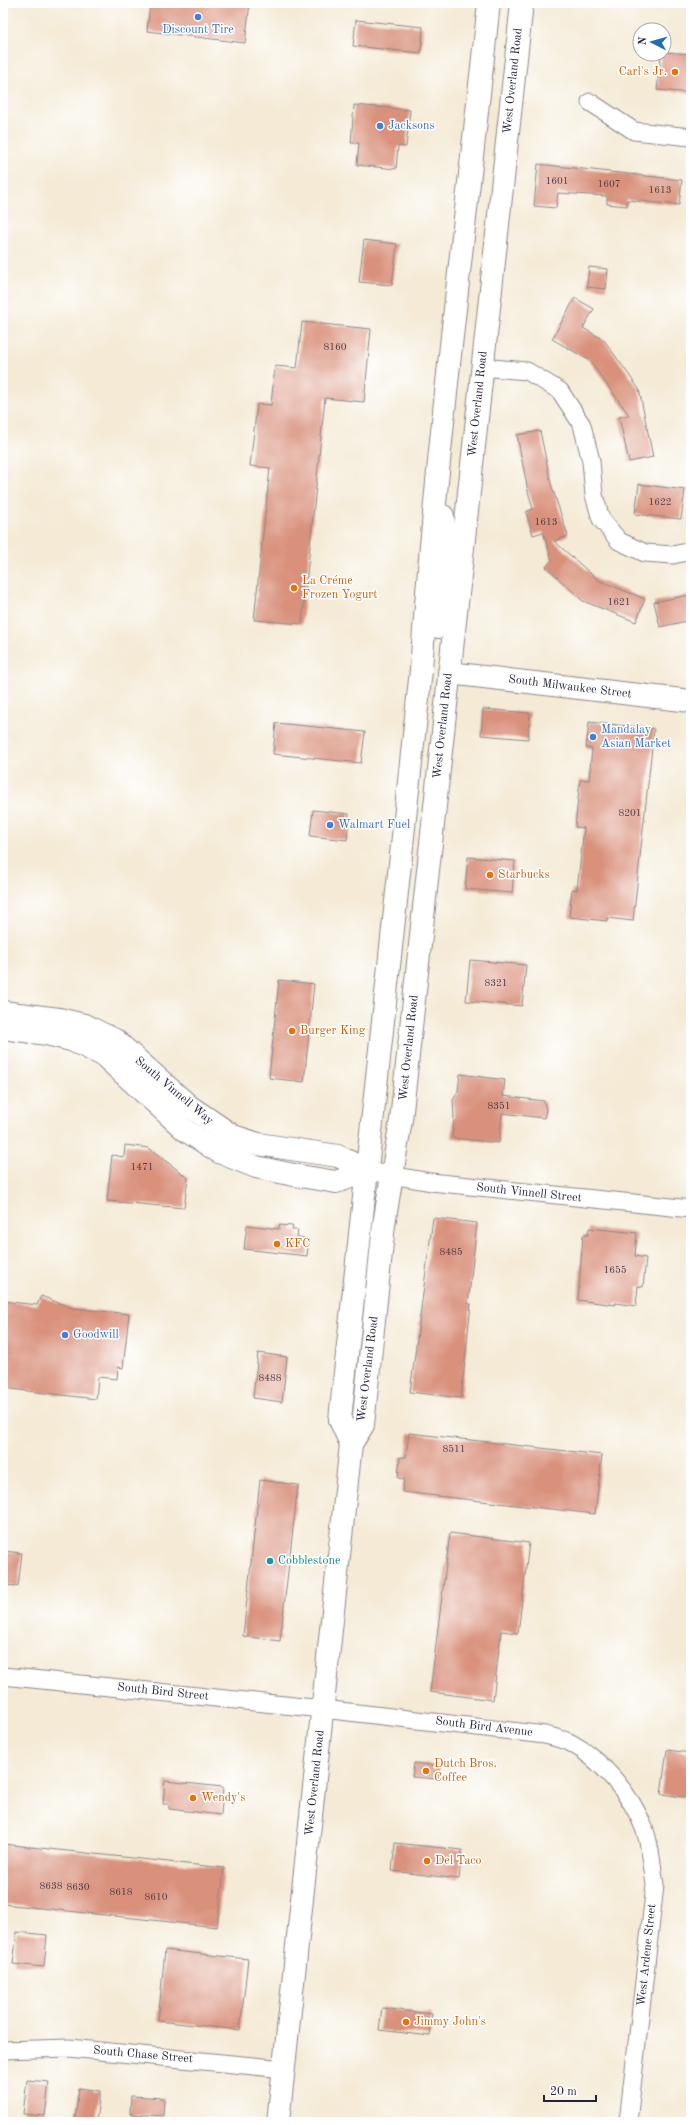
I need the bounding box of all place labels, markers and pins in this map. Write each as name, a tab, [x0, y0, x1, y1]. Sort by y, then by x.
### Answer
marker: Discount Tire	[193, 12, 203, 22]
place label: Discount Tire	[162, 24, 234, 36]
place label: Carl's Jr.	[619, 66, 667, 78]
marker: Carl's Jr.	[670, 67, 680, 77]
place label: Jacksons	[388, 120, 435, 132]
marker: Jacksons	[375, 121, 385, 131]
place label: La Créme Frozen Yogurt	[302, 575, 377, 601]
marker: La Créme Frozen Yogurt	[289, 583, 299, 593]
place label: Mandalay Asian Market	[601, 724, 671, 750]
marker: Mandalay Asian Market	[588, 732, 598, 742]
place label: Walmart Fuel	[338, 819, 410, 831]
marker: Walmart Fuel	[325, 820, 335, 830]
place label: Starbucks	[498, 869, 550, 881]
marker: Starbucks	[485, 870, 495, 880]
place label: Burger King	[300, 1025, 366, 1037]
marker: Burger King	[287, 1026, 297, 1036]
place label: KFC	[285, 1238, 310, 1250]
marker: KFC	[272, 1239, 282, 1249]
place label: Goodwill	[73, 1329, 119, 1341]
marker: Goodwill	[60, 1330, 70, 1340]
place label: Cobblestone	[278, 1555, 341, 1567]
marker: Cobblestone	[265, 1556, 275, 1566]
place label: Dutch Bros. Coffee	[434, 1758, 497, 1784]
marker: Dutch Bros. Coffee	[421, 1766, 431, 1776]
place label: Wendy's	[201, 1792, 245, 1804]
marker: Wendy's	[188, 1793, 198, 1803]
place label: Del Taco	[435, 1855, 482, 1867]
marker: Del Taco	[422, 1856, 432, 1866]
place label: Jimmy John's	[414, 2016, 486, 2028]
marker: Jimmy John's	[401, 2017, 411, 2027]

